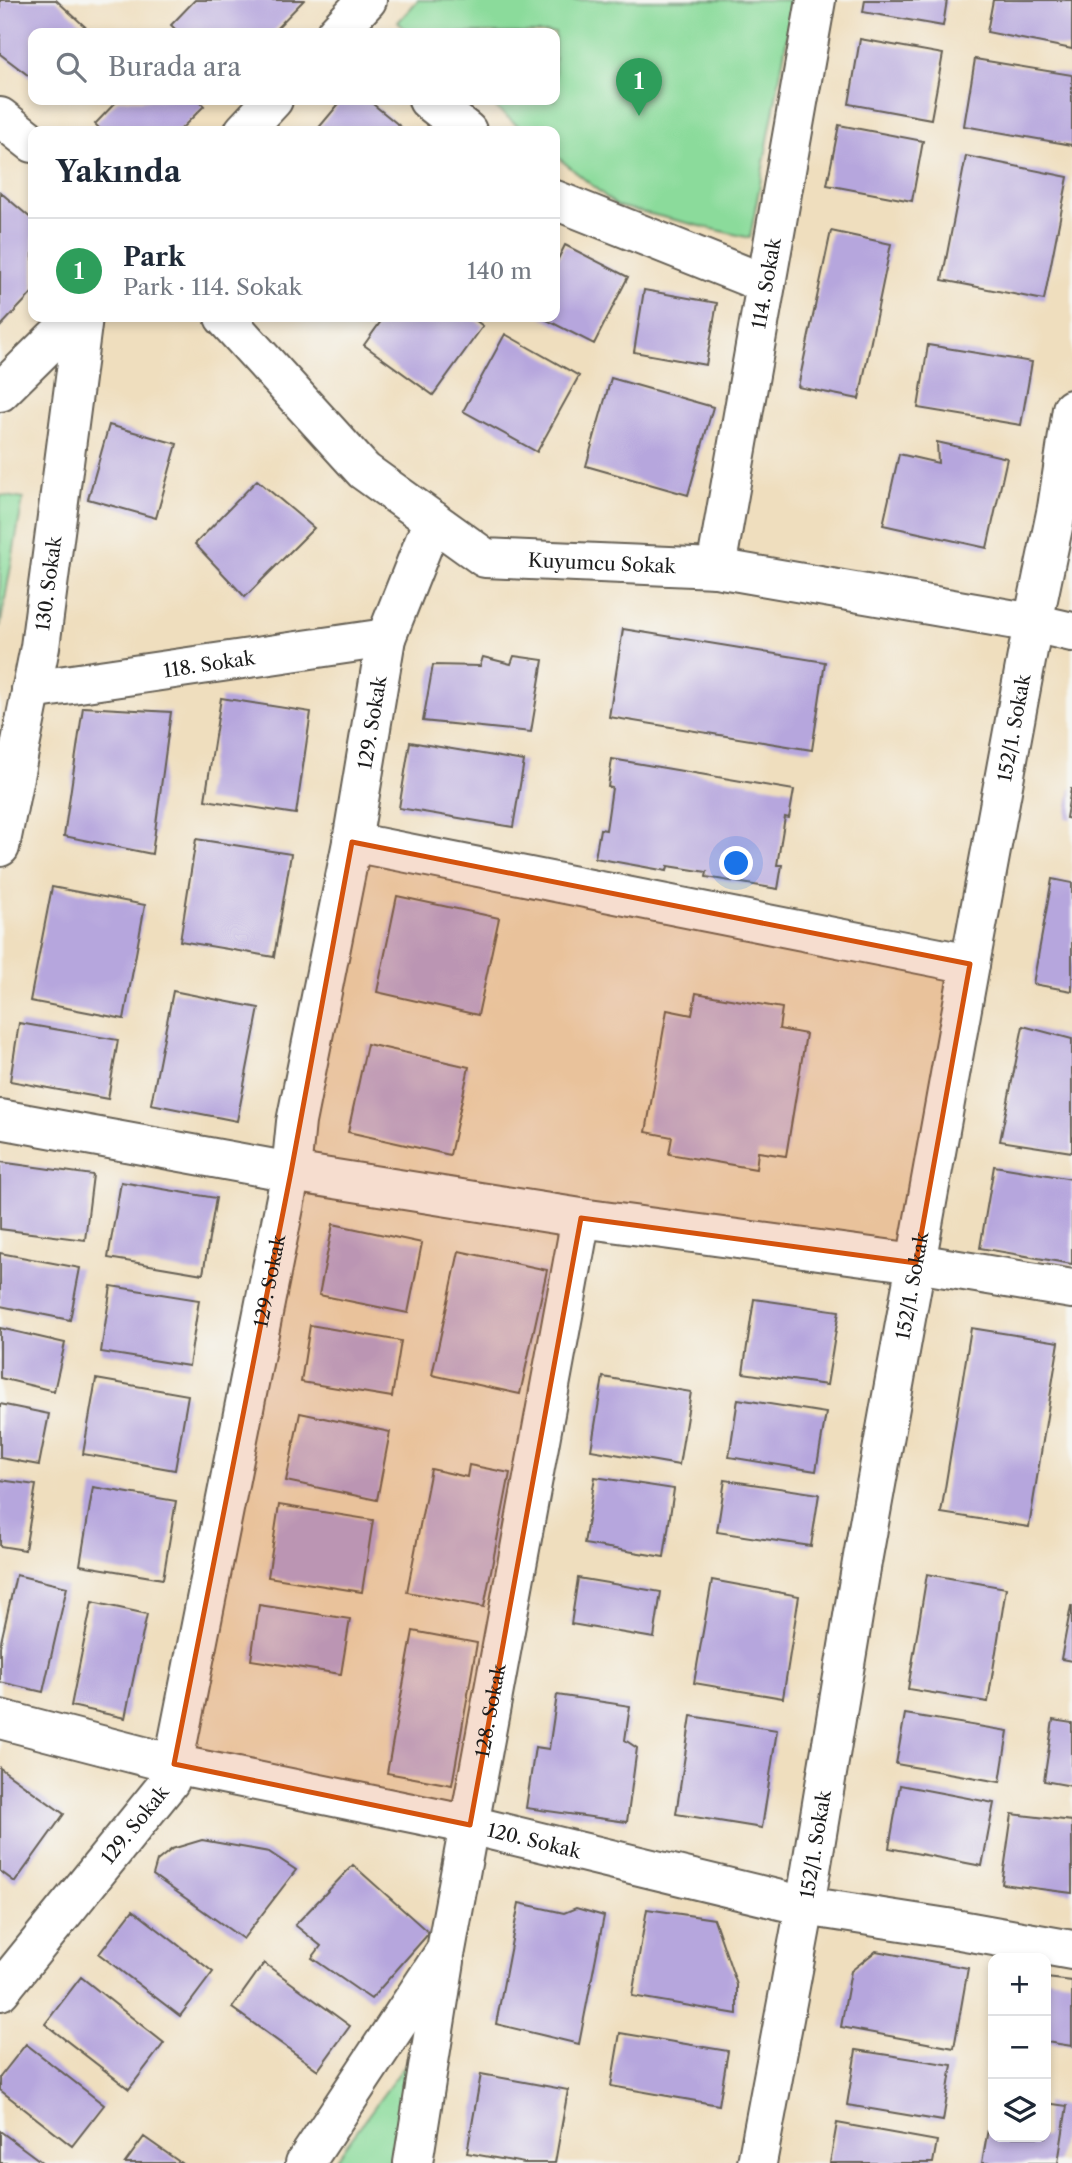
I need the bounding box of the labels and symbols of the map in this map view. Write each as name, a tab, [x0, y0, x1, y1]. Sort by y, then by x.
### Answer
pin: 1	[616, 58, 662, 116]
street label: 114. Sokak	[747, 235, 786, 331]
street label: 130. Sokak	[31, 534, 66, 632]
street label: Kuyumcu Sokak	[527, 549, 677, 578]
street label: 118. Sokak	[162, 646, 257, 682]
street label: 152/1. Sokak	[993, 671, 1036, 783]
street label: 129. Sokak	[353, 673, 392, 771]
your location	[719, 846, 753, 880]
street label: 152/1. Sokak	[891, 1229, 934, 1341]
street label: 129. Sokak	[249, 1232, 290, 1329]
street label: 128. Sokak	[471, 1661, 511, 1759]
street label: 129. Sokak	[97, 1780, 174, 1869]
street label: 152/1. Sokak	[795, 1788, 836, 1900]
street label: 120. Sokak	[485, 1819, 584, 1864]

